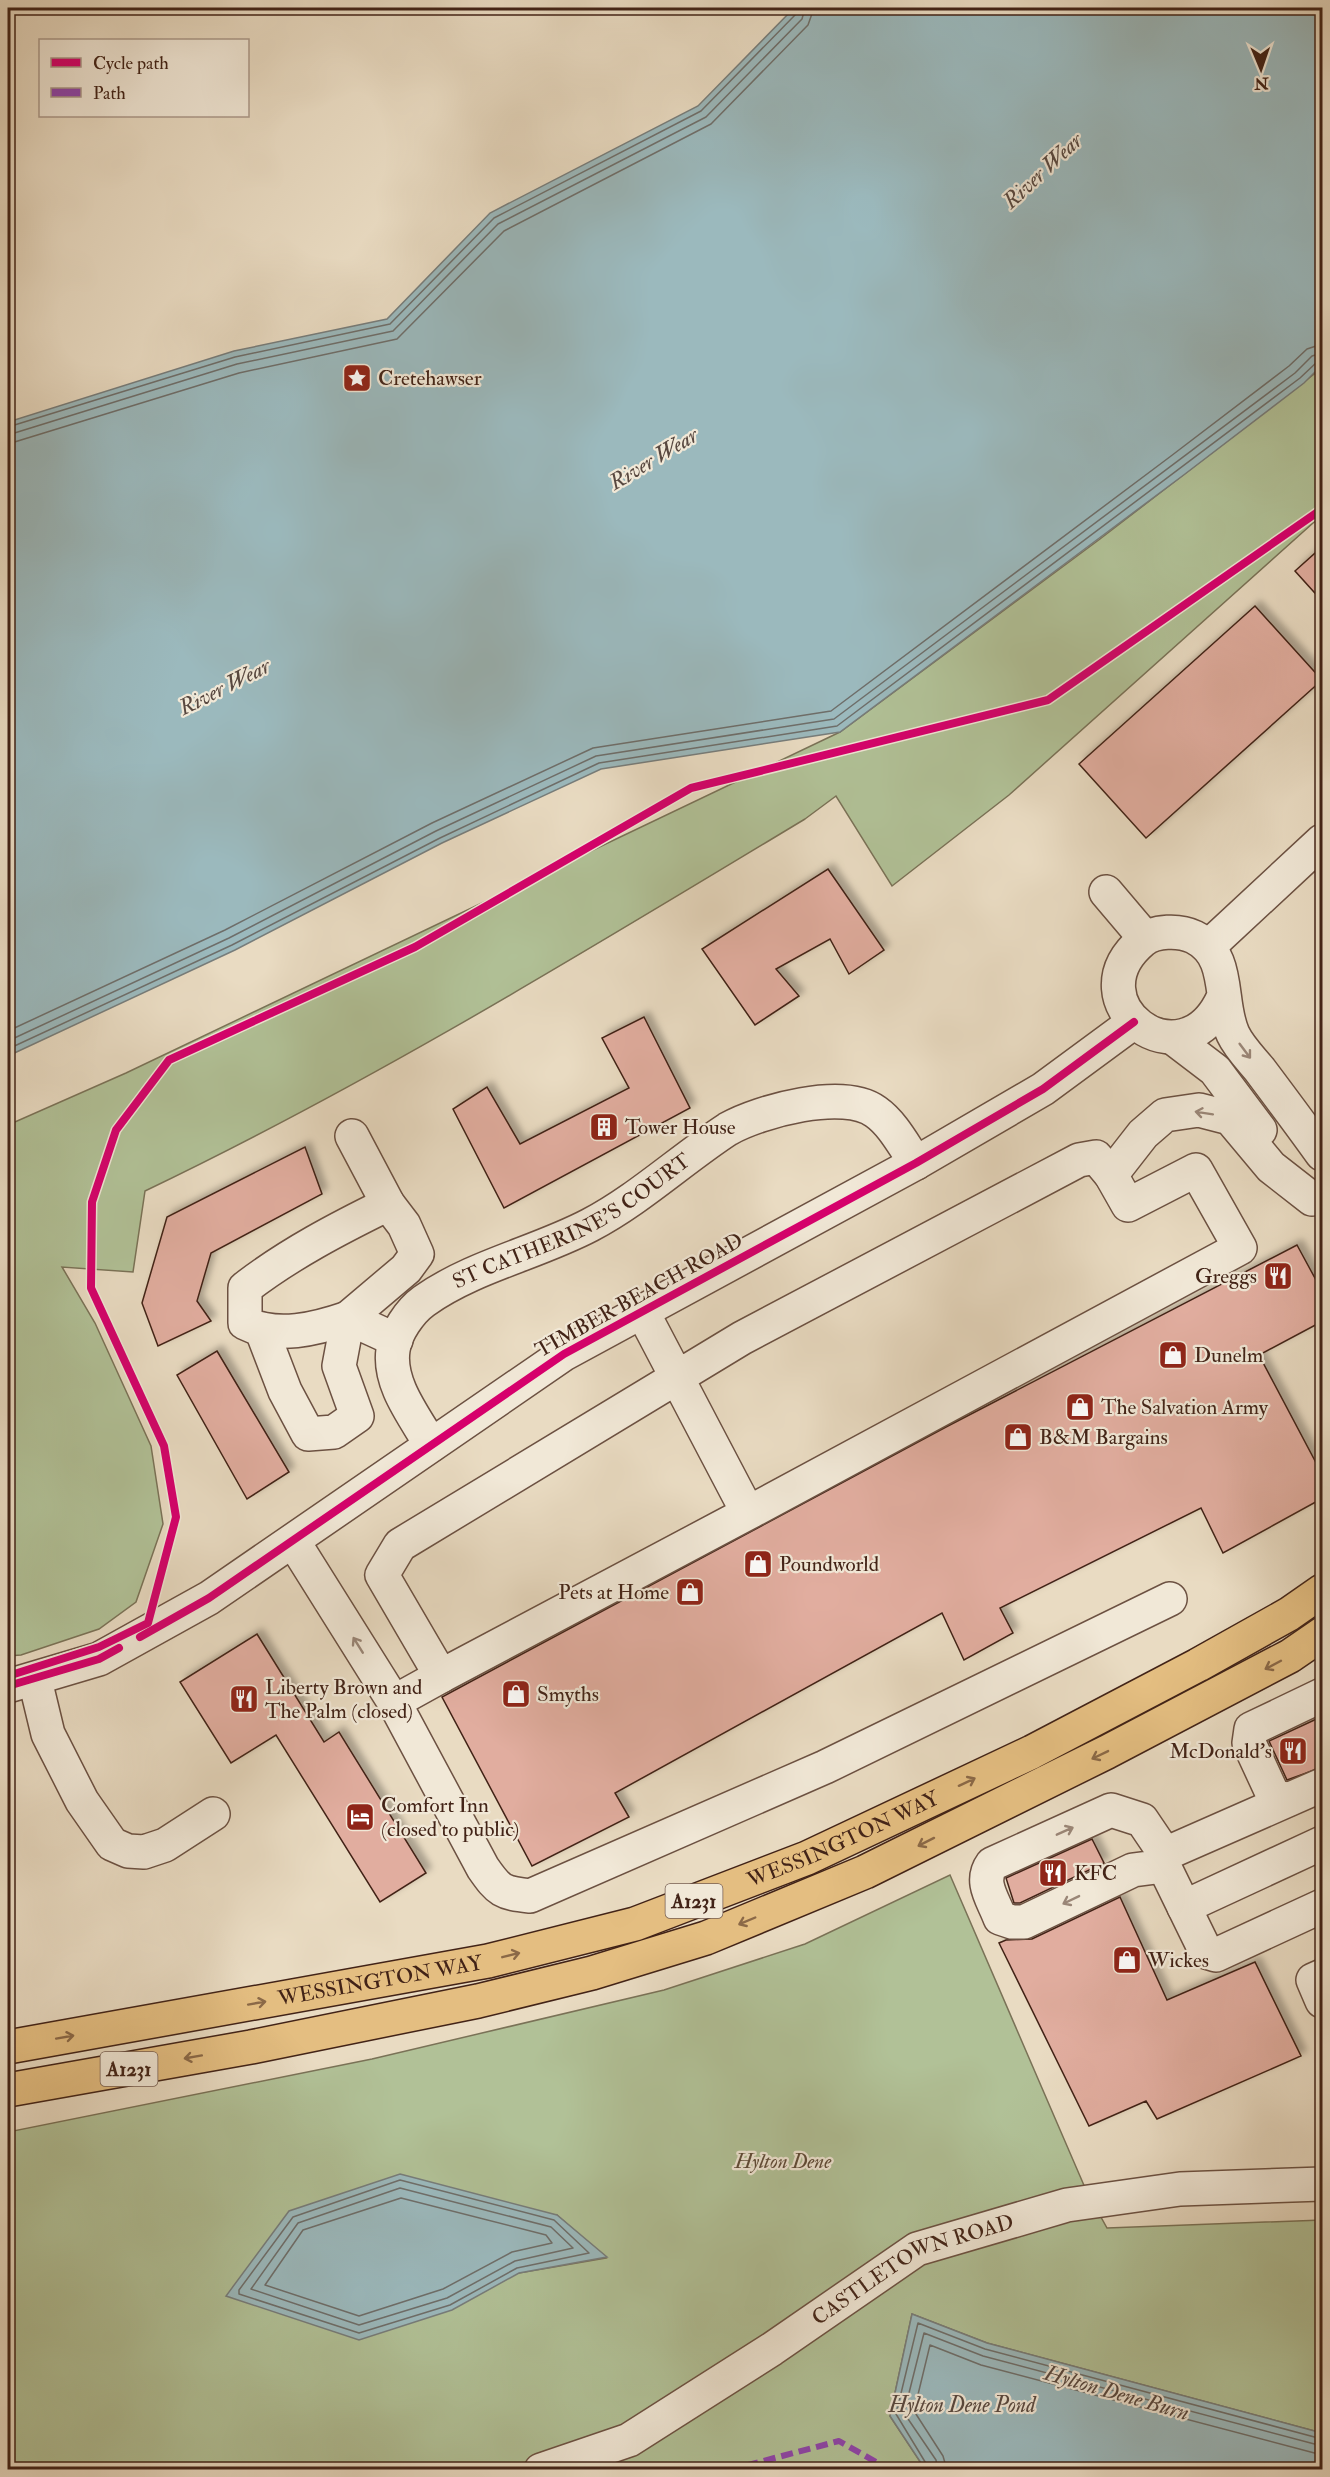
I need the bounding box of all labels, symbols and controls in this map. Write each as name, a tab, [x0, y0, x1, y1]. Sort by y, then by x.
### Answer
legend	[39, 39, 249, 117]
north arrow	[1231, 39, 1291, 99]
text: Cycle path	[93, 52, 169, 75]
text: N	[1253, 73, 1270, 93]
text: Path	[93, 82, 126, 105]
water label: River Wear	[996, 125, 1090, 215]
place icon: Cretehawser	[341, 362, 373, 394]
place label: Cretehawser	[378, 365, 482, 392]
water label: River Wear	[603, 420, 705, 497]
water label: River Wear	[173, 651, 277, 722]
one-way arrow	[1239, 1042, 1252, 1058]
one-way arrow	[1195, 1107, 1214, 1118]
building icon: Tower House	[588, 1111, 620, 1143]
place label: Tower House	[625, 1114, 736, 1141]
street label: ST CATHERINE'S COURT	[448, 1147, 696, 1295]
street label: TIMBER BEACH ROAD	[531, 1227, 748, 1364]
restaurant icon: Greggs	[1262, 1260, 1294, 1292]
place label: Greggs	[1195, 1263, 1257, 1290]
shop icon: Dunelm	[1157, 1339, 1189, 1371]
place label: Dunelm	[1194, 1342, 1263, 1369]
shop icon: The Salvation Army	[1064, 1391, 1096, 1423]
place label: The Salvation Army	[1101, 1394, 1269, 1421]
shop icon: B&M Bargains	[1002, 1421, 1034, 1453]
place label: B&M Bargains	[1039, 1424, 1168, 1451]
shop icon: Poundworld	[742, 1548, 774, 1580]
place label: Poundworld	[779, 1551, 880, 1578]
shop icon: Pets at Home	[674, 1576, 706, 1608]
place label: Pets at Home	[558, 1579, 669, 1606]
one-way arrow	[352, 1637, 364, 1654]
one-way arrow	[1265, 1659, 1282, 1671]
place label: Liberty Brown and The Palm (closed)	[265, 1674, 423, 1725]
shop icon: Smyths	[500, 1678, 532, 1710]
place label: Smyths	[537, 1681, 599, 1708]
restaurant icon: Liberty Brown and The Palm (closed)	[228, 1683, 260, 1715]
restaurant icon: McDonald's	[1277, 1735, 1309, 1767]
place label: McDonald's	[1169, 1738, 1272, 1765]
one-way arrow	[1092, 1750, 1110, 1761]
one-way arrow	[957, 1776, 975, 1788]
street label: WESSINGTON WAY	[742, 1785, 944, 1894]
place label: Comfort Inn (closed to public)	[381, 1792, 519, 1843]
hotel icon: Comfort Inn (closed to public)	[344, 1801, 376, 1833]
one-way arrow	[1056, 1824, 1074, 1836]
one-way arrow	[917, 1837, 935, 1848]
restaurant icon: KFC	[1037, 1857, 1069, 1889]
place label: KFC	[1074, 1860, 1117, 1887]
road number: A1231	[666, 1884, 722, 1918]
one-way arrow	[1062, 1894, 1080, 1906]
one-way arrow	[739, 1916, 757, 1927]
shop icon: Wickes	[1111, 1944, 1143, 1976]
place label: Wickes	[1147, 1947, 1209, 1974]
street label: WESSINGTON WAY	[275, 1949, 485, 2013]
one-way arrow	[501, 1949, 520, 1960]
one-way arrow	[247, 1997, 267, 2008]
one-way arrow	[55, 2031, 74, 2042]
road number: A1231	[100, 2052, 158, 2086]
one-way arrow	[184, 2052, 204, 2063]
park label: Hylton Dene	[734, 2148, 832, 2175]
street label: CASTLETOWN ROAD	[807, 2208, 1017, 2332]
water label: Hylton Dene Burn	[1040, 2359, 1192, 2427]
water label: Hylton Dene Pond	[888, 2391, 1037, 2419]

